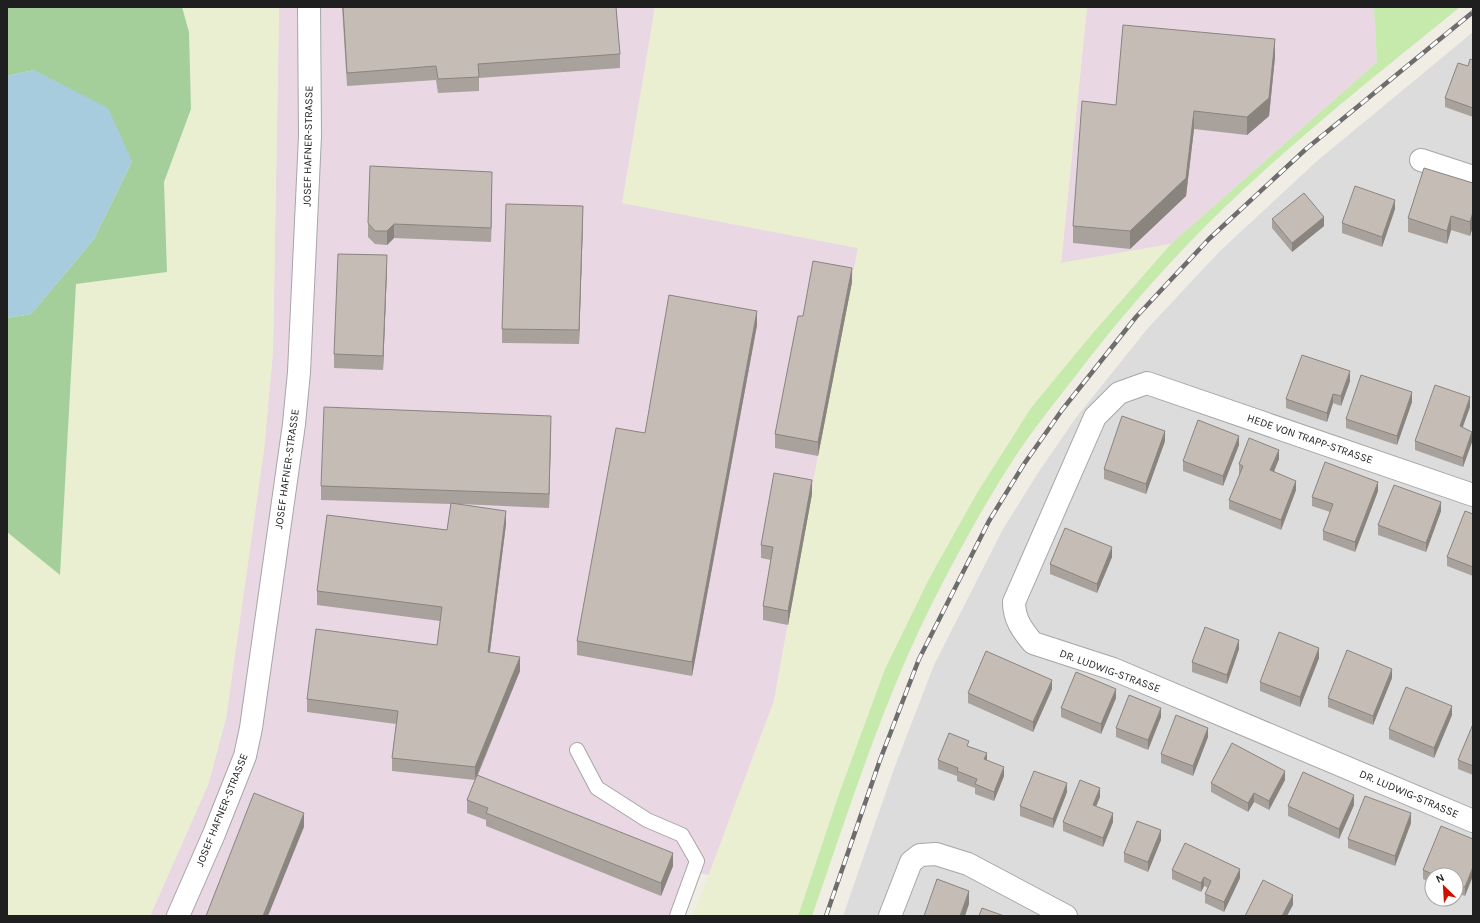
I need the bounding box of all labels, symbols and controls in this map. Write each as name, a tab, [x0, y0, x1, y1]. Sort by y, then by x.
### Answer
street label: JOSEF HAFNER-STRASSE	[300, 85, 316, 207]
street label: JOSEF HAFNER-STRASSE	[272, 408, 302, 530]
street label: HEDE VON TRAPP-STRASSE	[1245, 411, 1375, 467]
street label: DR. LUDWIG-STRASSE	[1058, 647, 1162, 695]
street label: JOSEF HAFNER-STRASSE	[193, 751, 251, 869]
street label: DR. LUDWIG-STRASSE	[1357, 767, 1461, 821]
north arrow	[1424, 867, 1464, 907]
text: N	[1434, 871, 1446, 886]

